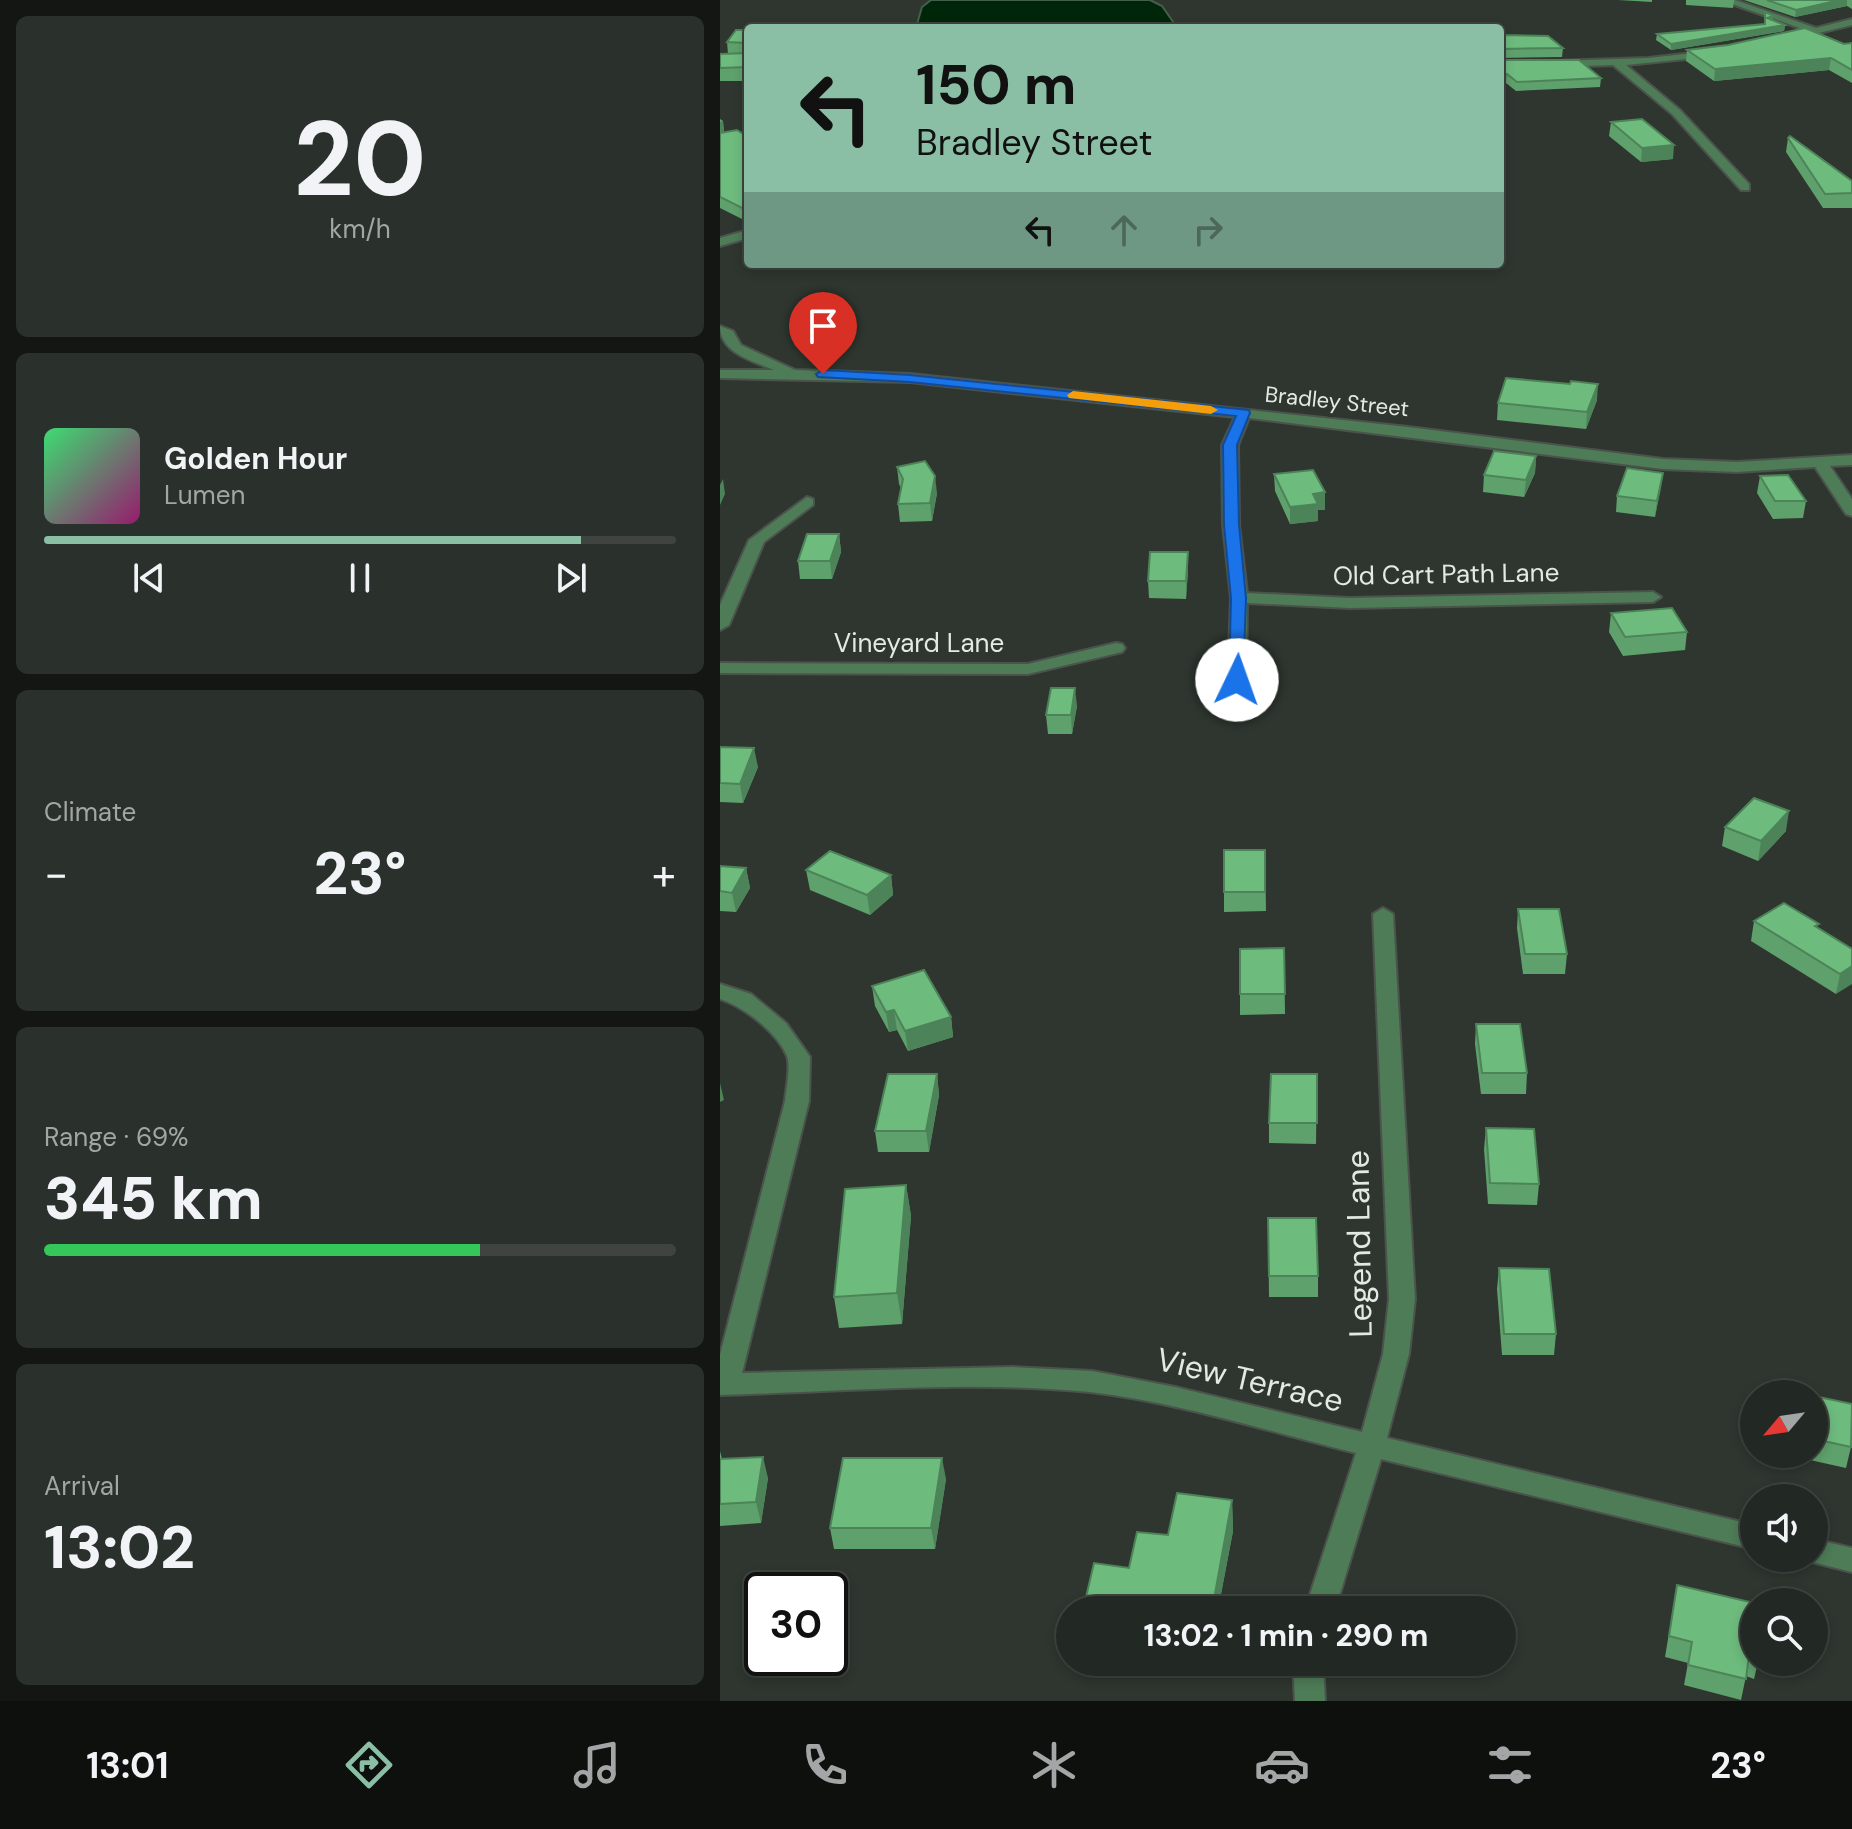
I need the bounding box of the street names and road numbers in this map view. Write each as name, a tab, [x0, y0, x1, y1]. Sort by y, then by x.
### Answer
street label: Bradley Street	[1264, 380, 1410, 423]
street label: Old Cart Path Lane	[1332, 555, 1560, 593]
street label: Vineyard Lane	[834, 626, 1004, 660]
street label: Legend Lane	[1336, 1150, 1382, 1338]
street label: View Terrace	[1153, 1338, 1347, 1422]

